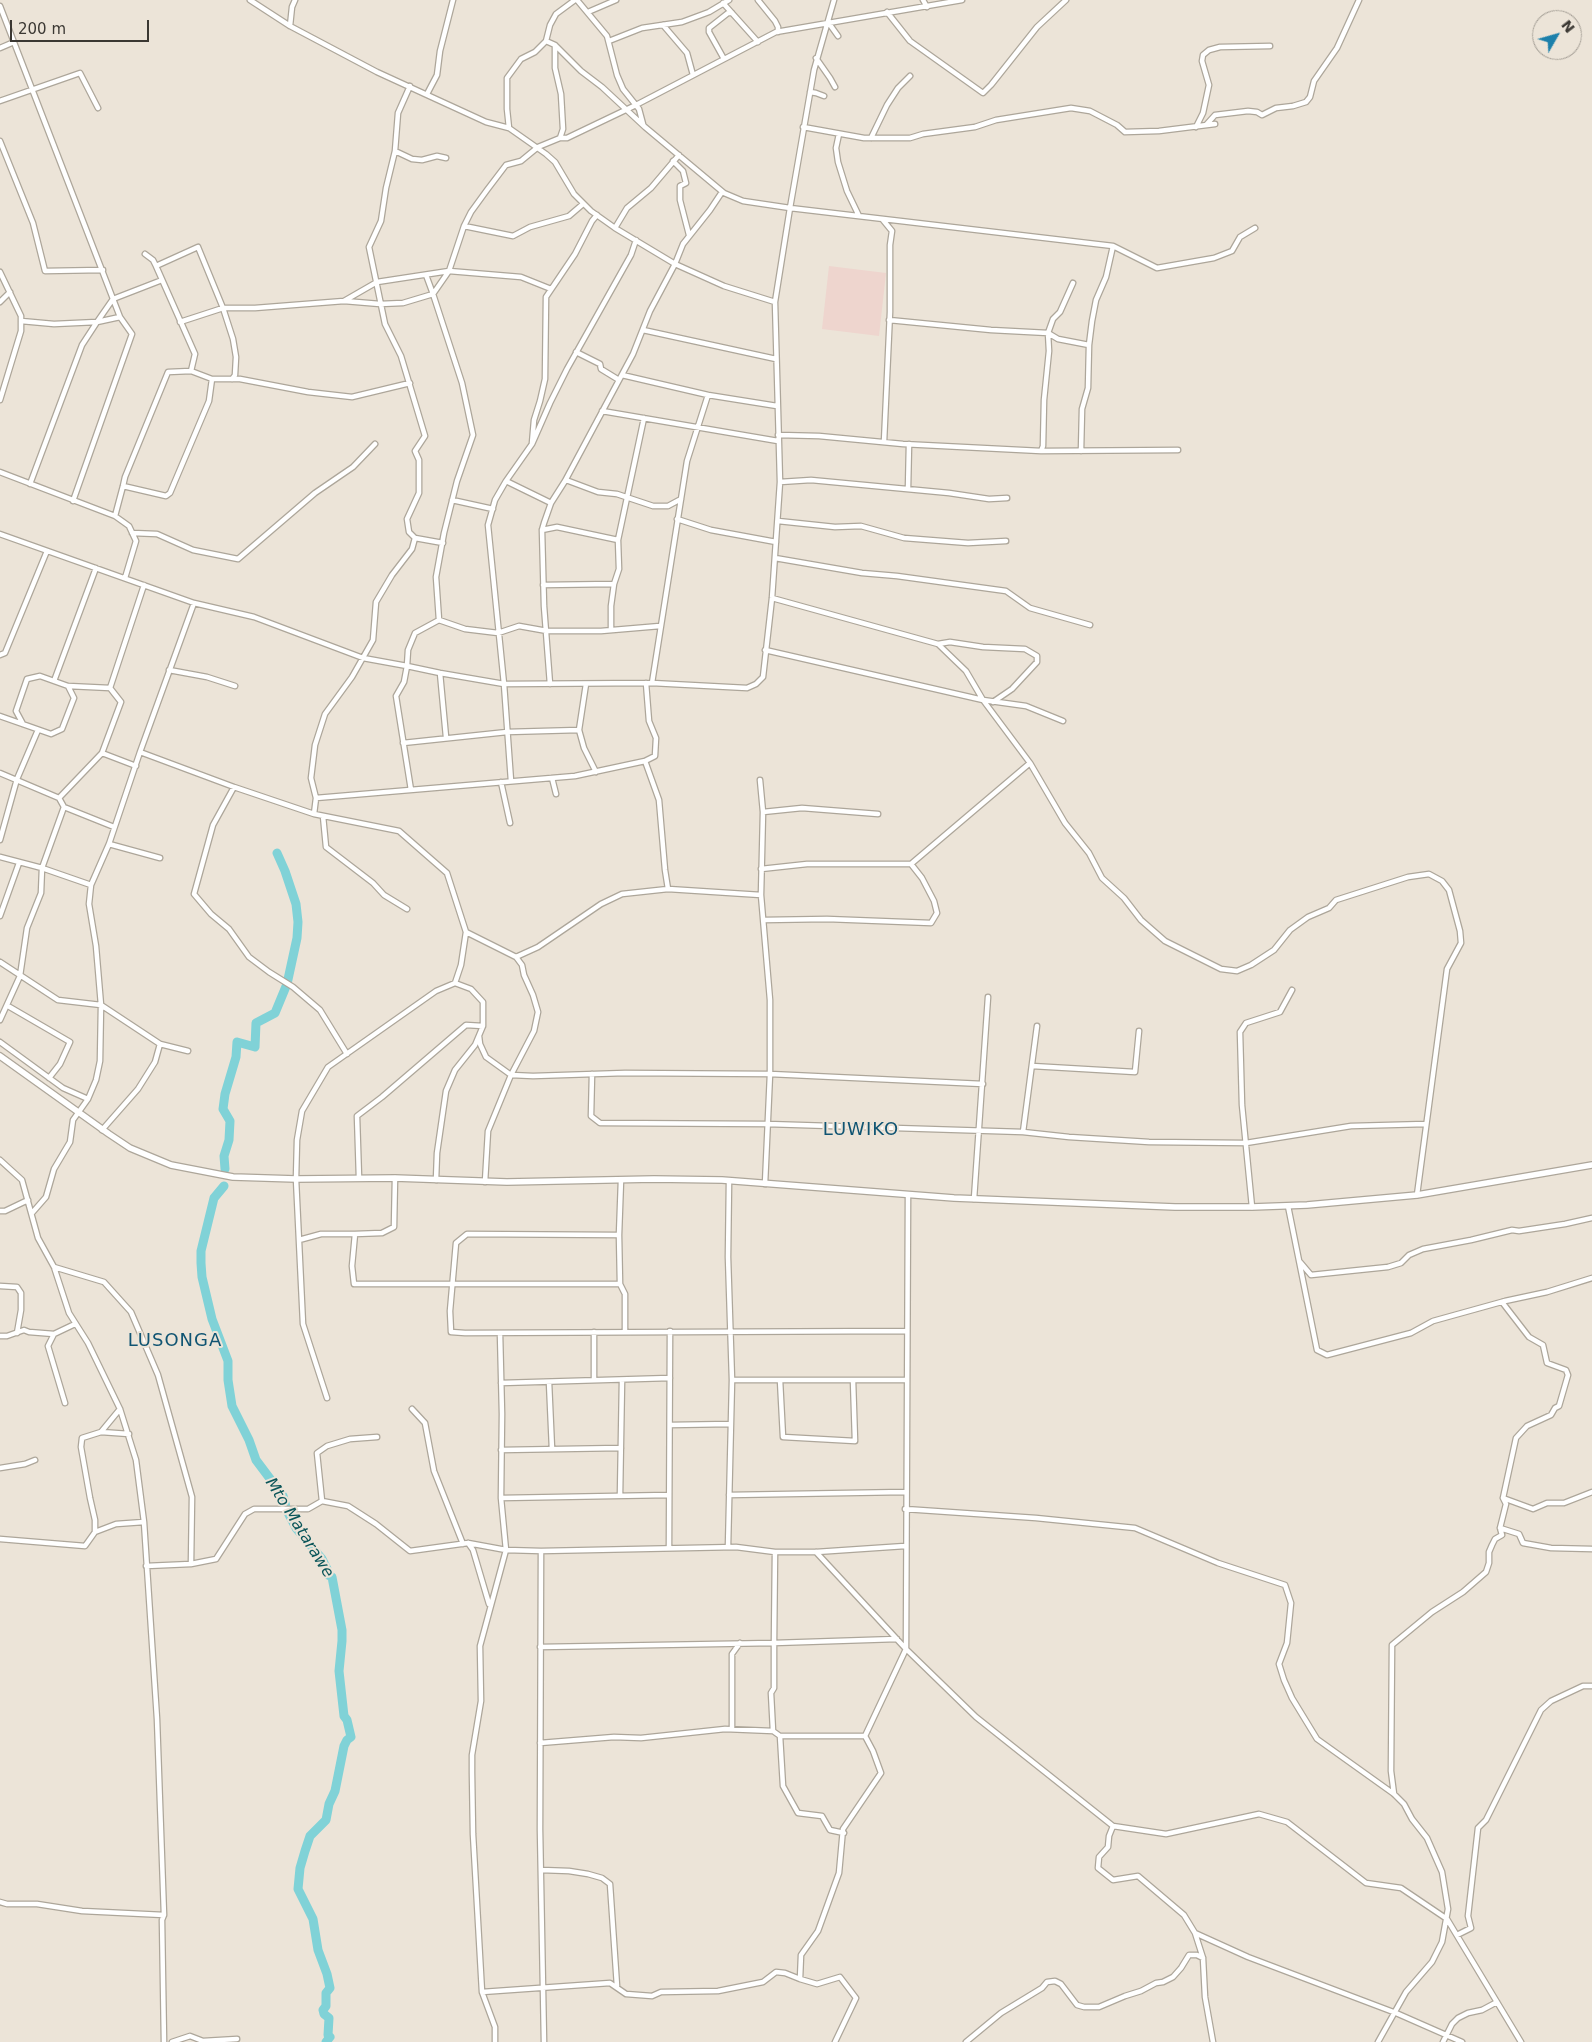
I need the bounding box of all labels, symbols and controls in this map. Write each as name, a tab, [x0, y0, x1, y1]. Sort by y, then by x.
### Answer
scale bar	[12, 10, 151, 42]
north arrow	[1532, 10, 1582, 60]
text: N	[1558, 17, 1578, 36]
text: 200 m	[18, 20, 66, 38]
district label: LUWIKO	[822, 1119, 900, 1141]
district label: LUSONGA	[127, 1330, 223, 1352]
water label: Mto Matarawe	[261, 1475, 337, 1581]

